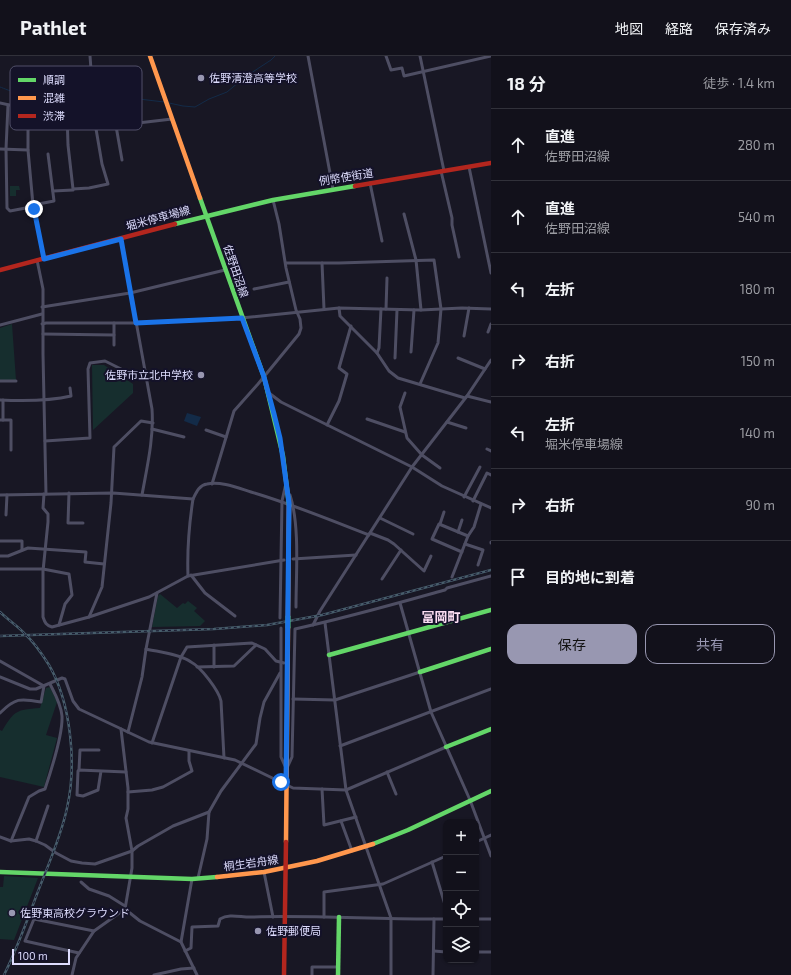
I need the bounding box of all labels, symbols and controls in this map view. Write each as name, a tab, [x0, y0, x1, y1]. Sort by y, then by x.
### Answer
text: Pathlet	[20, 16, 86, 39]
text: 地図	[615, 20, 643, 37]
text: 経路	[665, 20, 693, 37]
text: 保存済み	[715, 20, 771, 37]
legend	[10, 66, 142, 130]
place label: 佐野清澄高等学校	[209, 71, 297, 84]
text: 順調	[43, 73, 65, 86]
marker: 佐野清澄高等学校	[196, 73, 206, 83]
text: 18 分	[507, 73, 546, 93]
text: 徒歩 · 1.4 km	[703, 75, 775, 91]
text: 混雑	[43, 91, 65, 104]
text: 渋滞	[43, 109, 65, 122]
text: 直進	[545, 127, 575, 145]
icon: ahead	[507, 134, 529, 156]
text: 280 m	[738, 137, 775, 153]
text: 佐野田沼線	[545, 148, 610, 164]
street label: 例幣使街道	[318, 166, 374, 187]
text: 直進	[545, 199, 575, 217]
route end	[25, 200, 43, 218]
street label: 堀米停車場線	[124, 203, 191, 232]
icon: ahead	[507, 206, 529, 228]
text: 540 m	[738, 209, 775, 225]
text: 佐野田沼線	[545, 220, 610, 236]
street label: 佐野田沼線	[221, 243, 252, 299]
icon: left	[507, 278, 529, 300]
text: 左折	[545, 280, 575, 298]
text: 180 m	[740, 281, 775, 297]
icon: right	[507, 350, 529, 372]
text: 右折	[545, 352, 575, 370]
text: 150 m	[741, 353, 775, 369]
place label: 佐野市立北中学校	[105, 368, 193, 381]
marker: 佐野市立北中学校	[196, 370, 206, 380]
text: 左折	[545, 415, 575, 433]
icon: left	[507, 422, 529, 444]
text: 140 m	[740, 425, 775, 441]
text: 堀米停車場線	[545, 436, 623, 452]
icon: right	[507, 494, 529, 516]
text: 右折	[545, 496, 575, 514]
text: 90 m	[745, 497, 775, 513]
icon: arrive	[507, 566, 529, 588]
text: 目的地に到着	[545, 568, 635, 586]
district label: 富岡町	[421, 609, 461, 625]
button: 保存	[507, 624, 637, 664]
button: 共有	[645, 624, 775, 664]
route start	[272, 773, 290, 791]
map controls	[443, 819, 479, 963]
button: +	[443, 819, 479, 855]
street label: 桐生岩舟線	[223, 852, 279, 873]
button: −	[443, 855, 479, 891]
button: locate	[443, 891, 479, 927]
place label: 佐野東高校グラウンド	[20, 906, 130, 919]
marker: 佐野東高校グラウンド	[7, 908, 17, 918]
place label: 佐野郵便局	[266, 924, 321, 937]
marker: 佐野郵便局	[253, 926, 263, 936]
button: layers	[443, 927, 479, 963]
scale bar	[12, 947, 70, 966]
text: 100 m	[18, 949, 48, 962]

